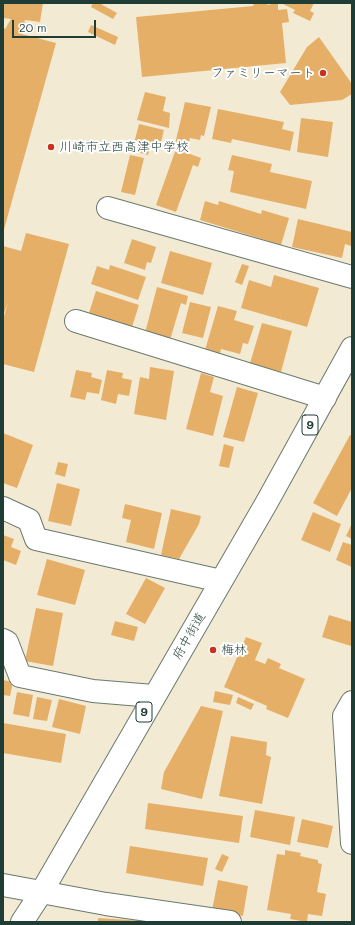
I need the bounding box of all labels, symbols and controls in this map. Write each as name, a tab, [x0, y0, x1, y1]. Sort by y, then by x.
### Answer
scale bar	[14, 12, 98, 38]
text: 20 m	[19, 19, 47, 35]
place label: ファミリーマート	[211, 65, 315, 81]
marker: ファミリーマート	[318, 68, 328, 78]
place label: 川崎市立西高津中学校	[59, 139, 189, 155]
marker: 川崎市立西高津中学校	[46, 142, 56, 152]
road number: 9	[302, 415, 318, 435]
street label: 府中街道	[169, 610, 209, 662]
place label: 梅林	[221, 642, 247, 658]
marker: 梅林	[208, 645, 218, 655]
road number: 9	[136, 702, 152, 722]

